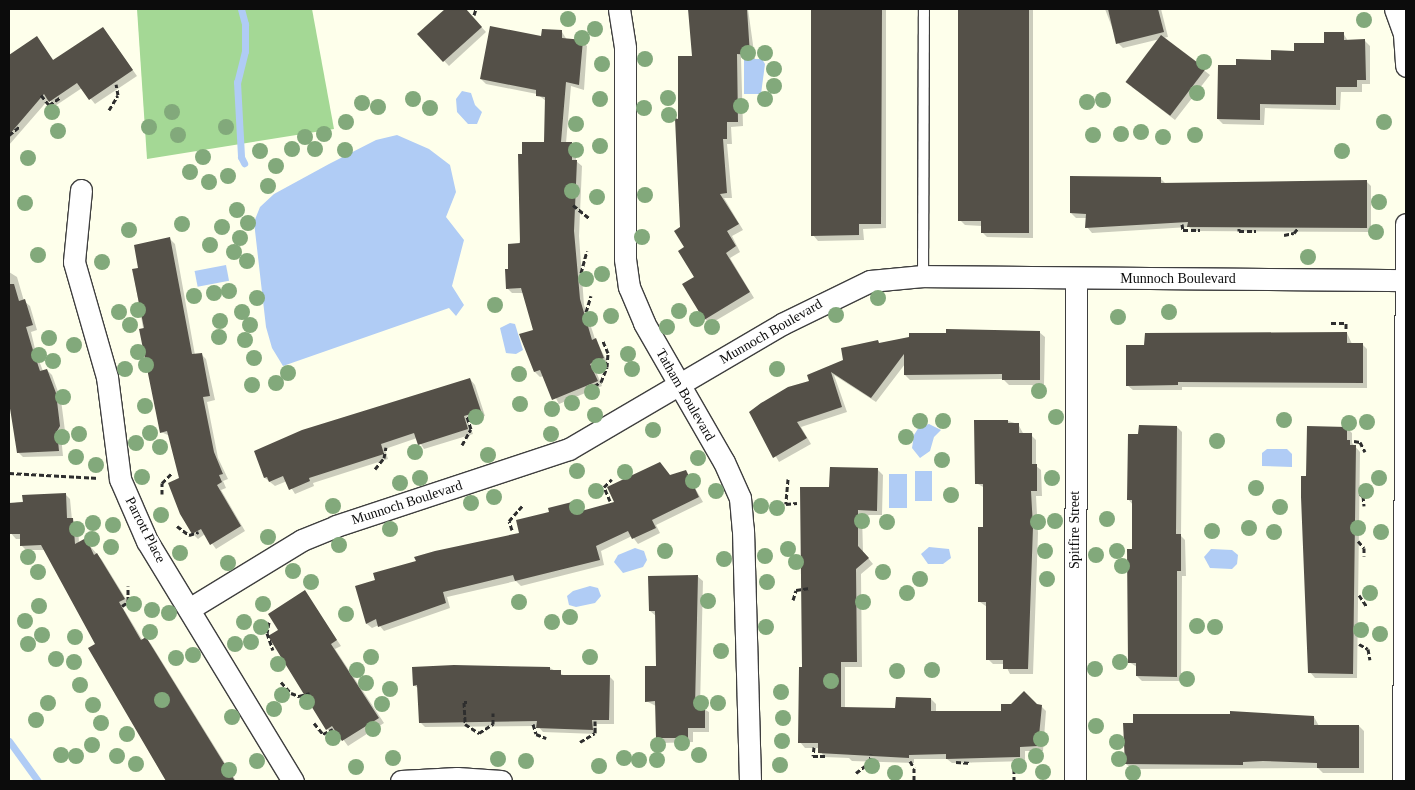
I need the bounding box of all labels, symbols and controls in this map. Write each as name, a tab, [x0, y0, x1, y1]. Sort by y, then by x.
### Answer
street label: Munnoch Boulevard	[1120, 271, 1236, 287]
street label: Munnoch Boulevard	[717, 296, 825, 368]
street label: Tatham Boulevard	[652, 346, 718, 444]
street label: Munnoch Boulevard	[349, 477, 465, 529]
street label: Spitfire Street	[1067, 491, 1083, 569]
street label: Parrott Place	[121, 494, 169, 566]

